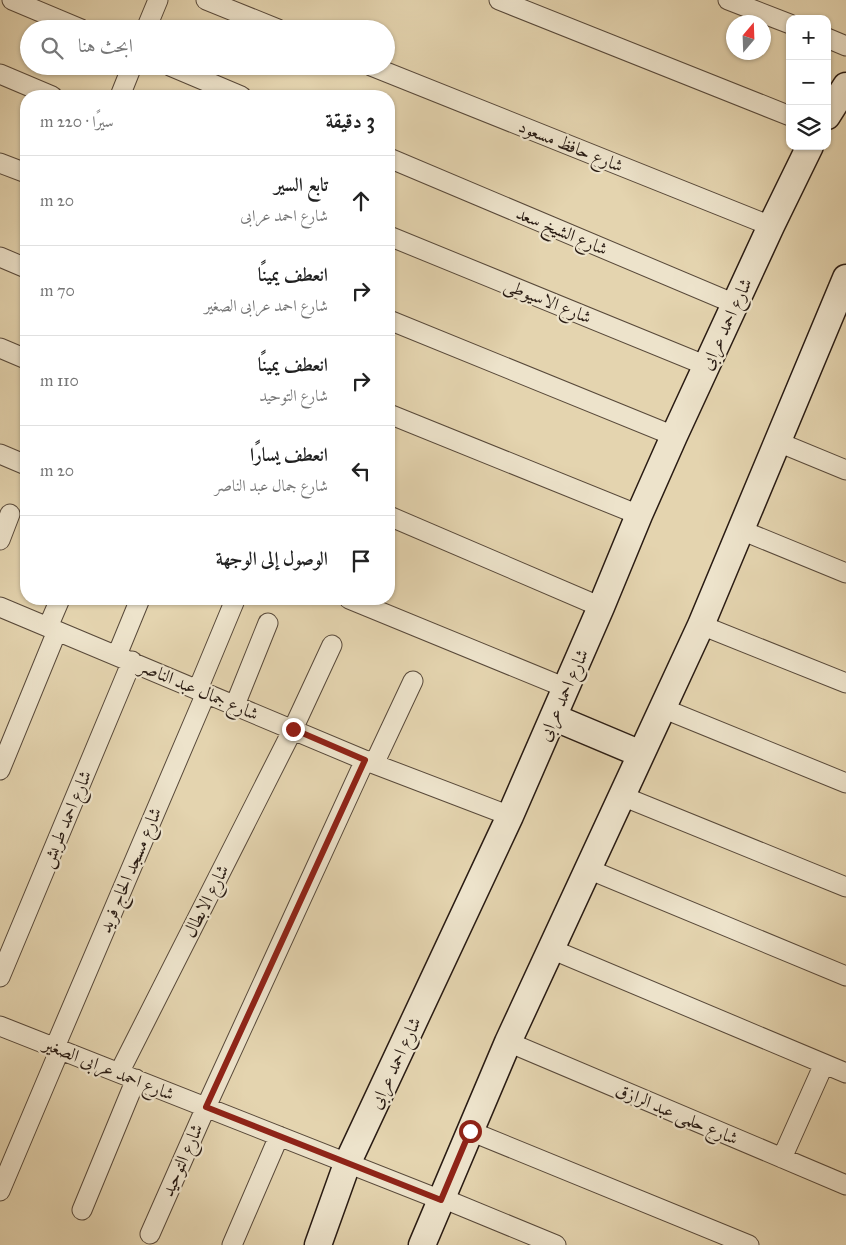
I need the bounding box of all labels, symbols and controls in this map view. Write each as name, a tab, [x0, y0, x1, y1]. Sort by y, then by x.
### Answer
north arrow	[726, 15, 771, 60]
map controls	[786, 15, 831, 150]
button: +	[786, 15, 831, 60]
search box	[20, 20, 395, 75]
icon: search	[38, 34, 66, 62]
text: ابحث هنا	[78, 34, 133, 57]
button: −	[786, 60, 831, 105]
button: layers	[786, 105, 831, 150]
text: 3 دقيقة	[325, 108, 375, 134]
text: سيرًا · 220 m	[40, 112, 114, 131]
street label: شارع حافظ مسعود	[514, 115, 627, 181]
text: تابع السير	[274, 173, 328, 196]
icon: ahead	[347, 187, 375, 215]
text: 20 m	[40, 191, 74, 210]
street label: شارع الشيخ سعد	[511, 202, 611, 265]
text: شارع احمد عرابى	[240, 206, 328, 225]
text: انعطف يمينًا	[258, 263, 328, 286]
street label: شارع الاسيوطى	[500, 274, 595, 332]
street label: شارع احمد عرابى	[695, 275, 760, 375]
icon: right	[347, 277, 375, 305]
text: 70 m	[40, 281, 75, 300]
text: شارع احمد عرابى الصغير	[204, 296, 328, 315]
text: انعطف يمينًا	[258, 353, 328, 376]
icon: right	[347, 367, 375, 395]
text: 110 m	[40, 371, 79, 390]
text: شارع التوحيد	[259, 386, 328, 405]
text: انعطف يسارًا	[250, 443, 328, 466]
icon: left	[347, 457, 375, 485]
text: 20 m	[40, 461, 74, 480]
text: شارع جمال عبد الناصر	[215, 476, 328, 495]
text: الوصول إلى الوجهة	[216, 547, 328, 570]
icon: arrive	[347, 547, 375, 575]
street label: شارع احمد عرابى	[533, 645, 597, 746]
street label: شارع جمال عبد الناصر	[133, 654, 262, 729]
route end	[282, 718, 305, 741]
street label: شارع احمد طربش	[36, 767, 100, 873]
street label: شارع مسجد الحاج فريد	[94, 804, 171, 938]
street label: شارع الابطال	[178, 861, 237, 943]
street label: شارع احمد عرابى	[364, 1014, 429, 1114]
street label: شارع احمد عرابى الصغير	[37, 1032, 178, 1109]
street label: شارع حلمى عبد الرازق	[611, 1078, 741, 1153]
street label: شارع التوحيد	[156, 1120, 211, 1201]
route start	[459, 1120, 482, 1143]

